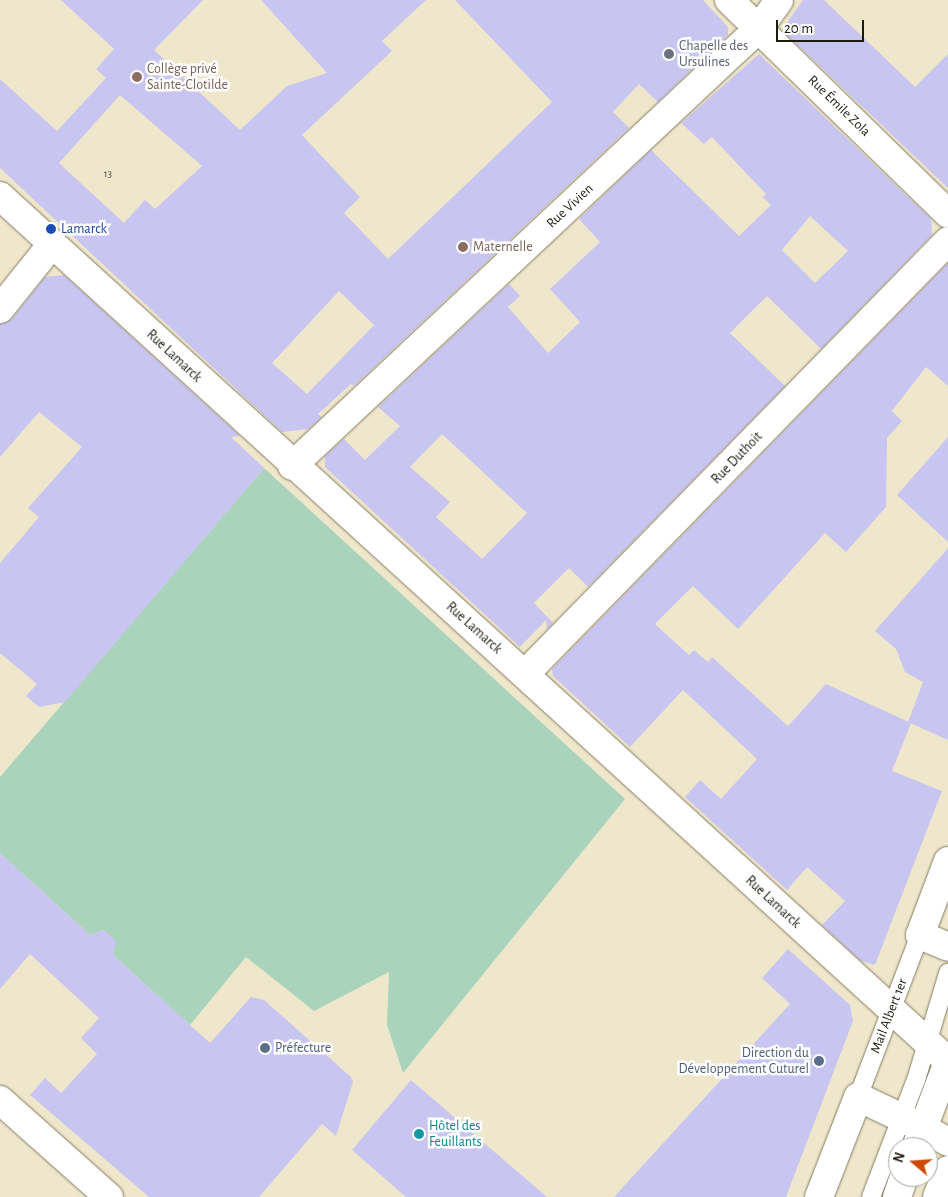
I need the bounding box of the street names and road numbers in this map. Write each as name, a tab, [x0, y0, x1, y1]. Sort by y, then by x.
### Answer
street label: Rue Émile Zola	[804, 72, 874, 140]
street label: Rue Vivien	[543, 180, 597, 232]
street label: Rue Lamarck	[143, 326, 205, 386]
street label: Rue Duthoit	[708, 428, 766, 488]
street label: Rue Lamarck	[443, 599, 505, 657]
street label: Rue Lamarck	[742, 872, 804, 932]
street label: Mail Albert 1er	[867, 976, 911, 1056]

